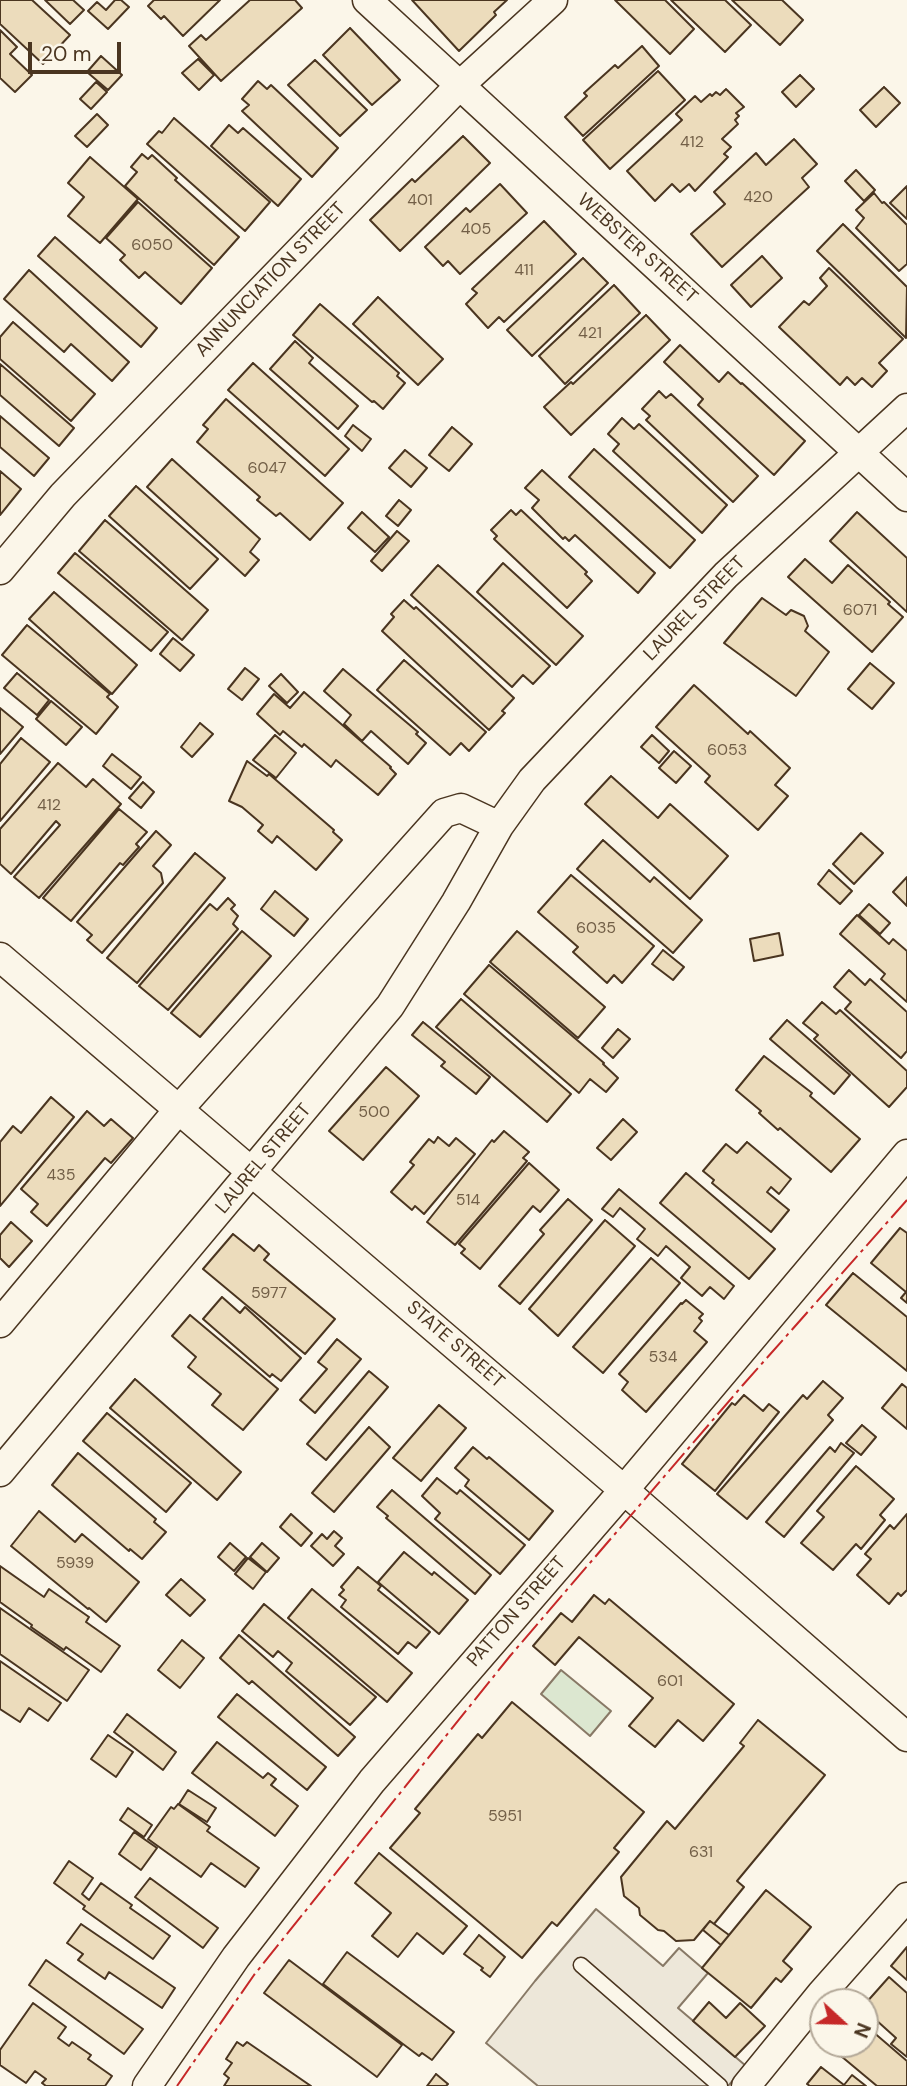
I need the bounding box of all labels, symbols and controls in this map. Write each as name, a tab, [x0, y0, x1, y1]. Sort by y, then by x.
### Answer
scale bar	[32, 28, 124, 72]
text: 20 m	[41, 40, 92, 68]
house number: 412	[680, 133, 704, 153]
house number: 420	[743, 188, 773, 208]
street label: WEBSTER STREET	[572, 189, 702, 309]
house number: 401	[407, 191, 433, 211]
street label: ANNUNCIATION STREET	[191, 198, 351, 362]
house number: 405	[461, 220, 491, 240]
house number: 6050	[131, 236, 173, 256]
house number: 411	[514, 261, 534, 281]
house number: 421	[578, 324, 602, 344]
house number: 6047	[247, 459, 287, 479]
street label: LAUREL STREET	[639, 552, 751, 666]
house number: 6071	[843, 601, 877, 621]
house number: 6053	[707, 741, 747, 761]
house number: 412	[37, 796, 61, 816]
house number: 6035	[576, 919, 616, 939]
street label: LAUREL STREET	[211, 1099, 317, 1219]
house number: 500	[358, 1103, 390, 1123]
house number: 435	[47, 1166, 75, 1186]
house number: 514	[456, 1191, 480, 1211]
house number: 5977	[251, 1284, 287, 1304]
street label: STATE STREET	[401, 1296, 509, 1394]
house number: 534	[649, 1348, 677, 1368]
street label: PATTON STREET	[463, 1552, 571, 1672]
house number: 5939	[56, 1554, 94, 1574]
house number: 601	[657, 1672, 683, 1692]
house number: 5951	[488, 1807, 522, 1827]
house number: 631	[689, 1843, 713, 1863]
north arrow	[809, 1988, 879, 2058]
text: N	[848, 2019, 876, 2041]

